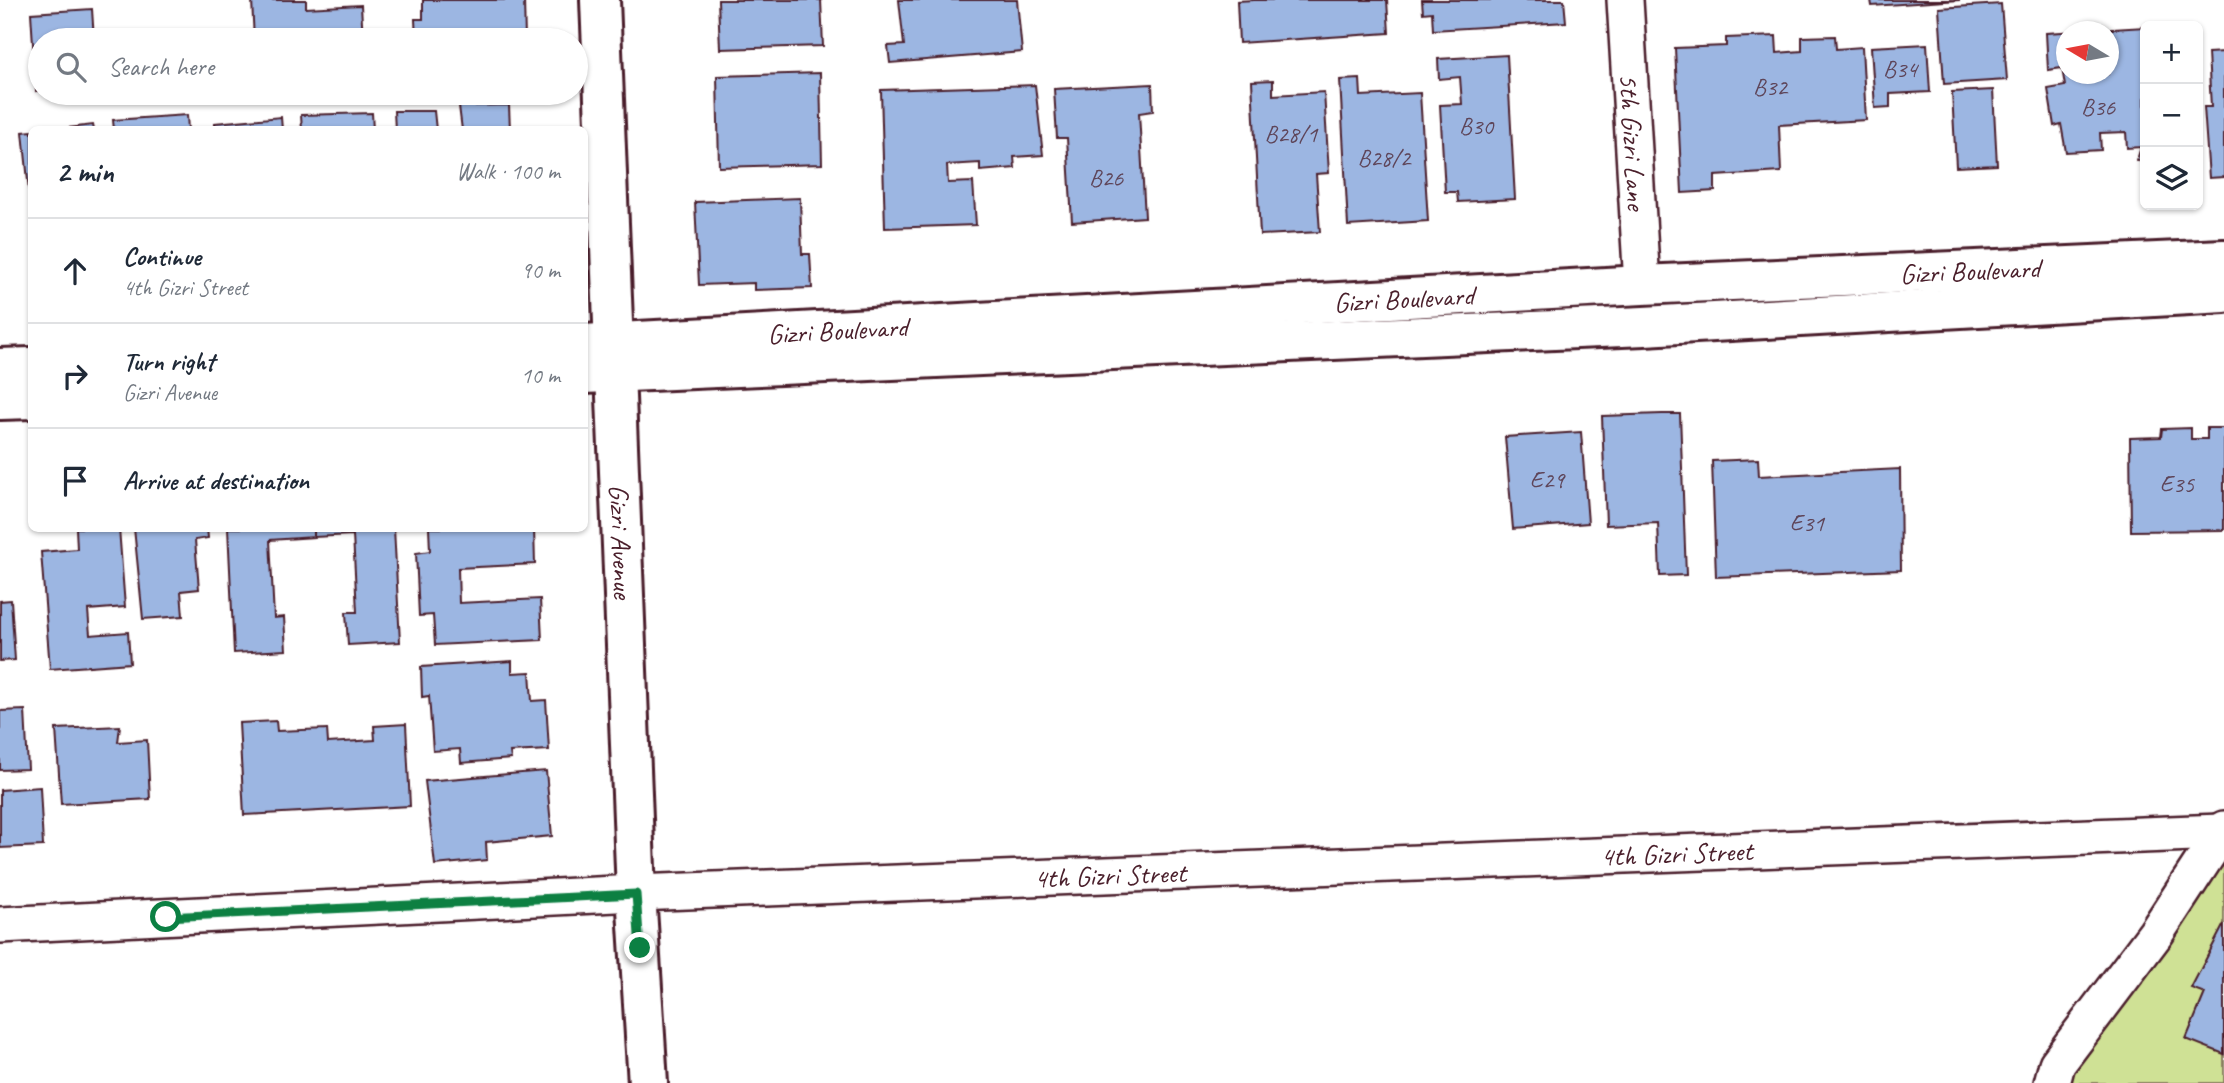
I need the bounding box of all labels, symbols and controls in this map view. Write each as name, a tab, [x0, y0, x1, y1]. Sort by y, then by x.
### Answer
north arrow	[2056, 21, 2119, 84]
map controls	[2140, 21, 2203, 210]
button: +	[2140, 21, 2203, 84]
search box	[28, 28, 588, 105]
icon: search	[52, 48, 90, 86]
text: Search here	[108, 50, 214, 83]
house number: B34	[1883, 54, 1919, 84]
street label: 5th Gizri Lane	[1612, 72, 1655, 213]
house number: B32	[1753, 72, 1789, 102]
button: −	[2140, 84, 2203, 147]
house number: B36	[2081, 92, 2116, 122]
house number: B30	[1459, 111, 1495, 141]
house number: B28/1	[1265, 119, 1319, 149]
house number: B28/2	[1358, 143, 1413, 173]
button: layers	[2140, 147, 2203, 210]
text: 2 min	[56, 153, 113, 191]
text: Walk · 100 m	[456, 157, 560, 186]
house number: B26	[1089, 163, 1124, 193]
text: Continue	[123, 240, 201, 273]
street label: Gizri Boulevard	[1899, 250, 2045, 291]
icon: ahead	[56, 252, 94, 290]
text: 90 m	[521, 256, 560, 285]
text: 4th Gizri Street	[123, 273, 248, 302]
street label: Gizri Boulevard	[1333, 277, 1479, 320]
street label: Gizri Boulevard	[767, 308, 913, 351]
text: Turn right	[123, 345, 214, 378]
icon: right	[56, 357, 94, 395]
text: 10 m	[521, 361, 560, 390]
text: Gizri Avenue	[123, 378, 217, 407]
icon: arrive	[56, 462, 94, 500]
text: Arrive at destination	[123, 464, 309, 497]
house number: E29	[1530, 465, 1566, 495]
house number: E35	[2160, 469, 2195, 499]
street label: Gizri Avenue	[602, 484, 642, 601]
house number: E31	[1790, 508, 1825, 538]
street label: 4th Gizri Street	[1600, 832, 1756, 873]
street label: 4th Gizri Street	[1033, 854, 1189, 895]
route start	[150, 901, 181, 932]
route end	[624, 932, 655, 963]

